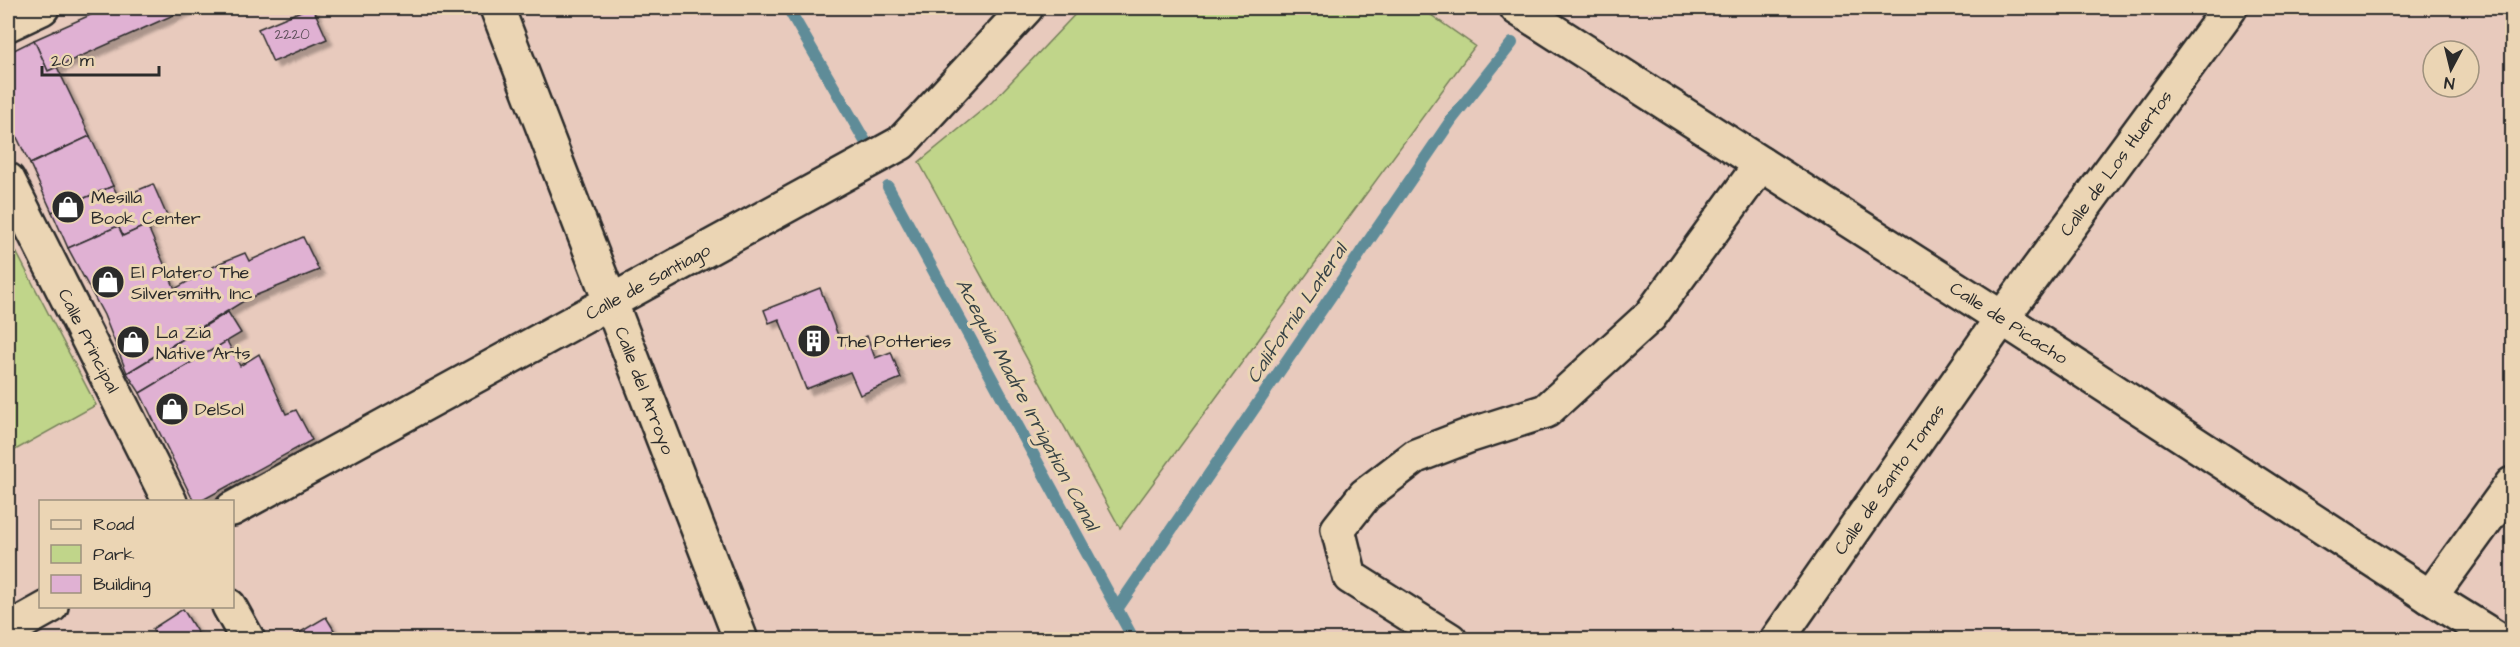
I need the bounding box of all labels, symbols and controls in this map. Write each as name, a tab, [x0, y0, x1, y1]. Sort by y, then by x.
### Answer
house number: 2220	[274, 24, 310, 45]
scale bar	[42, 39, 159, 77]
north arrow	[2421, 39, 2481, 99]
text: 20 m	[51, 48, 94, 73]
text: N	[2443, 71, 2456, 94]
street label: Calle de Los Huertos	[2054, 85, 2178, 242]
place label: Mesilla Book Center	[91, 185, 201, 231]
shop icon: Mesilla Book Center	[50, 189, 86, 225]
water label: California Lateral	[1240, 236, 1356, 389]
street label: Calle de Santiago	[581, 238, 715, 326]
place label: El Platero The Silversmith, Inc	[131, 260, 253, 306]
shop icon: El Platero The Silversmith, Inc	[90, 264, 126, 300]
water label: Acequia Madre Irrigation Canal	[948, 274, 1107, 538]
street label: Calle de Picacho	[1945, 276, 2073, 371]
street label: Calle Principal	[52, 285, 125, 398]
place label: La Zia Native Arts	[156, 320, 251, 366]
street label: Calle del Arroyo	[608, 323, 680, 458]
building icon: The Potteries	[796, 323, 832, 359]
shop icon: La Zia Native Arts	[115, 324, 151, 360]
place label: The Potteries	[837, 329, 951, 354]
shop icon: DelSol	[154, 391, 190, 427]
place label: DelSol	[195, 397, 244, 422]
street label: Calle de Santo Tomas	[1828, 399, 1951, 560]
legend	[39, 500, 234, 608]
text: Road	[93, 512, 134, 537]
text: Park	[93, 542, 135, 567]
text: Building	[93, 572, 151, 598]

